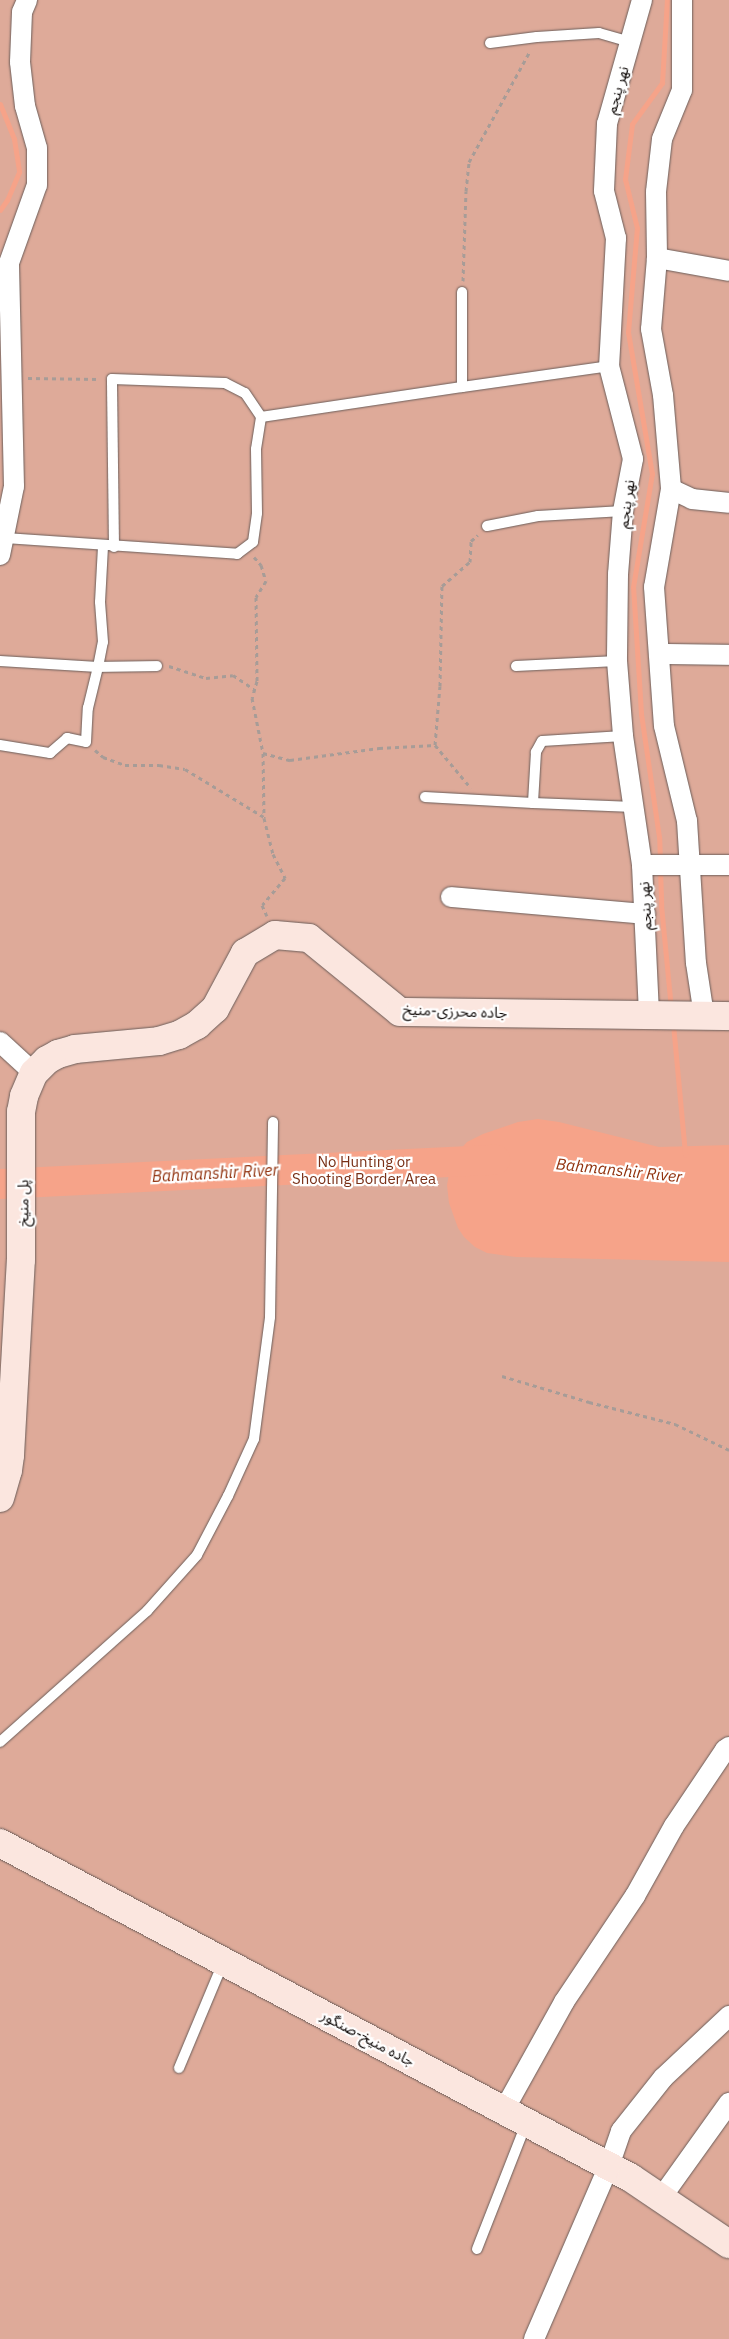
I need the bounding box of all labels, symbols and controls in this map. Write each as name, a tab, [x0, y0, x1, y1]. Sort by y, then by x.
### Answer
street label: نهر پنجم	[602, 64, 632, 116]
street label: نهر پنجم	[614, 479, 638, 529]
street label: نهر پنجم	[635, 881, 655, 931]
street label: جاده محرزی-منیخ	[402, 1000, 508, 1022]
park label: No Hunting or Shooting Border Area	[292, 1152, 436, 1187]
water label: Bahmanshir River	[555, 1154, 683, 1186]
water label: Bahmanshir River	[151, 1160, 279, 1186]
street label: پل منیخ	[14, 1179, 32, 1227]
street label: جاده منیخ-صنگور	[318, 2006, 418, 2070]

